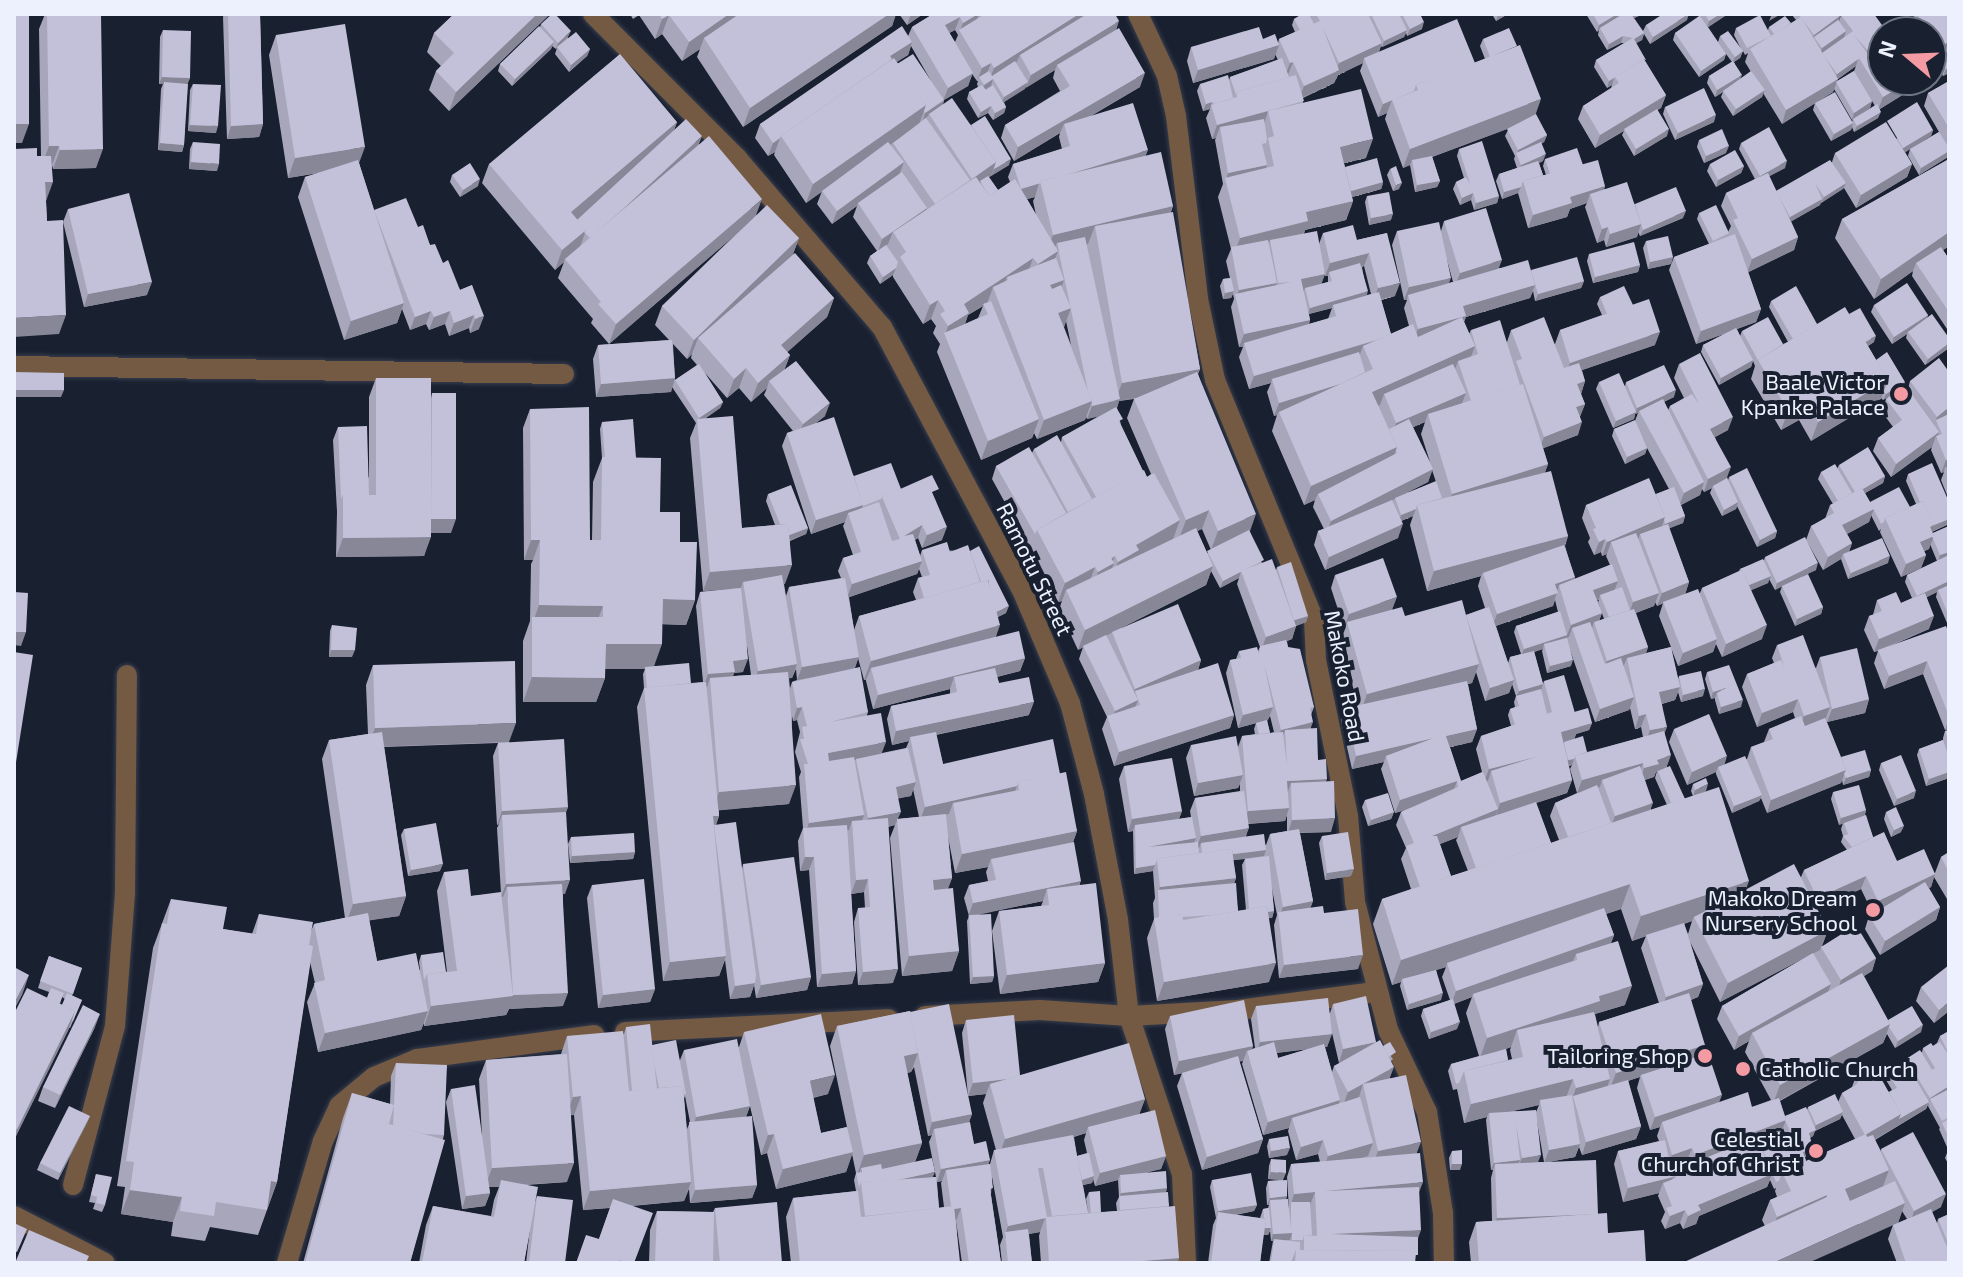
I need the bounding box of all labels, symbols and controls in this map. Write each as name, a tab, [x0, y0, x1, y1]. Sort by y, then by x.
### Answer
north arrow	[1867, 16, 1947, 96]
text: N	[1871, 37, 1901, 61]
place label: Baale Victor Kpanke Palace	[1741, 368, 1885, 420]
marker: Baale Victor Kpanke Palace	[1892, 385, 1910, 403]
street label: Ramotu Street	[991, 498, 1079, 640]
street label: Makoko Road	[1319, 608, 1371, 744]
place label: Makoko Dream Nursery School	[1704, 884, 1857, 936]
marker: Makoko Dream Nursery School	[1864, 901, 1882, 919]
place label: Tailoring Shop	[1547, 1043, 1689, 1069]
marker: Tailoring Shop	[1696, 1047, 1714, 1065]
place label: Catholic Church	[1759, 1056, 1915, 1082]
marker: Catholic Church	[1734, 1060, 1752, 1078]
place label: Celestial Church of Christ	[1640, 1125, 1800, 1176]
marker: Celestial Church of Christ	[1807, 1142, 1825, 1160]

